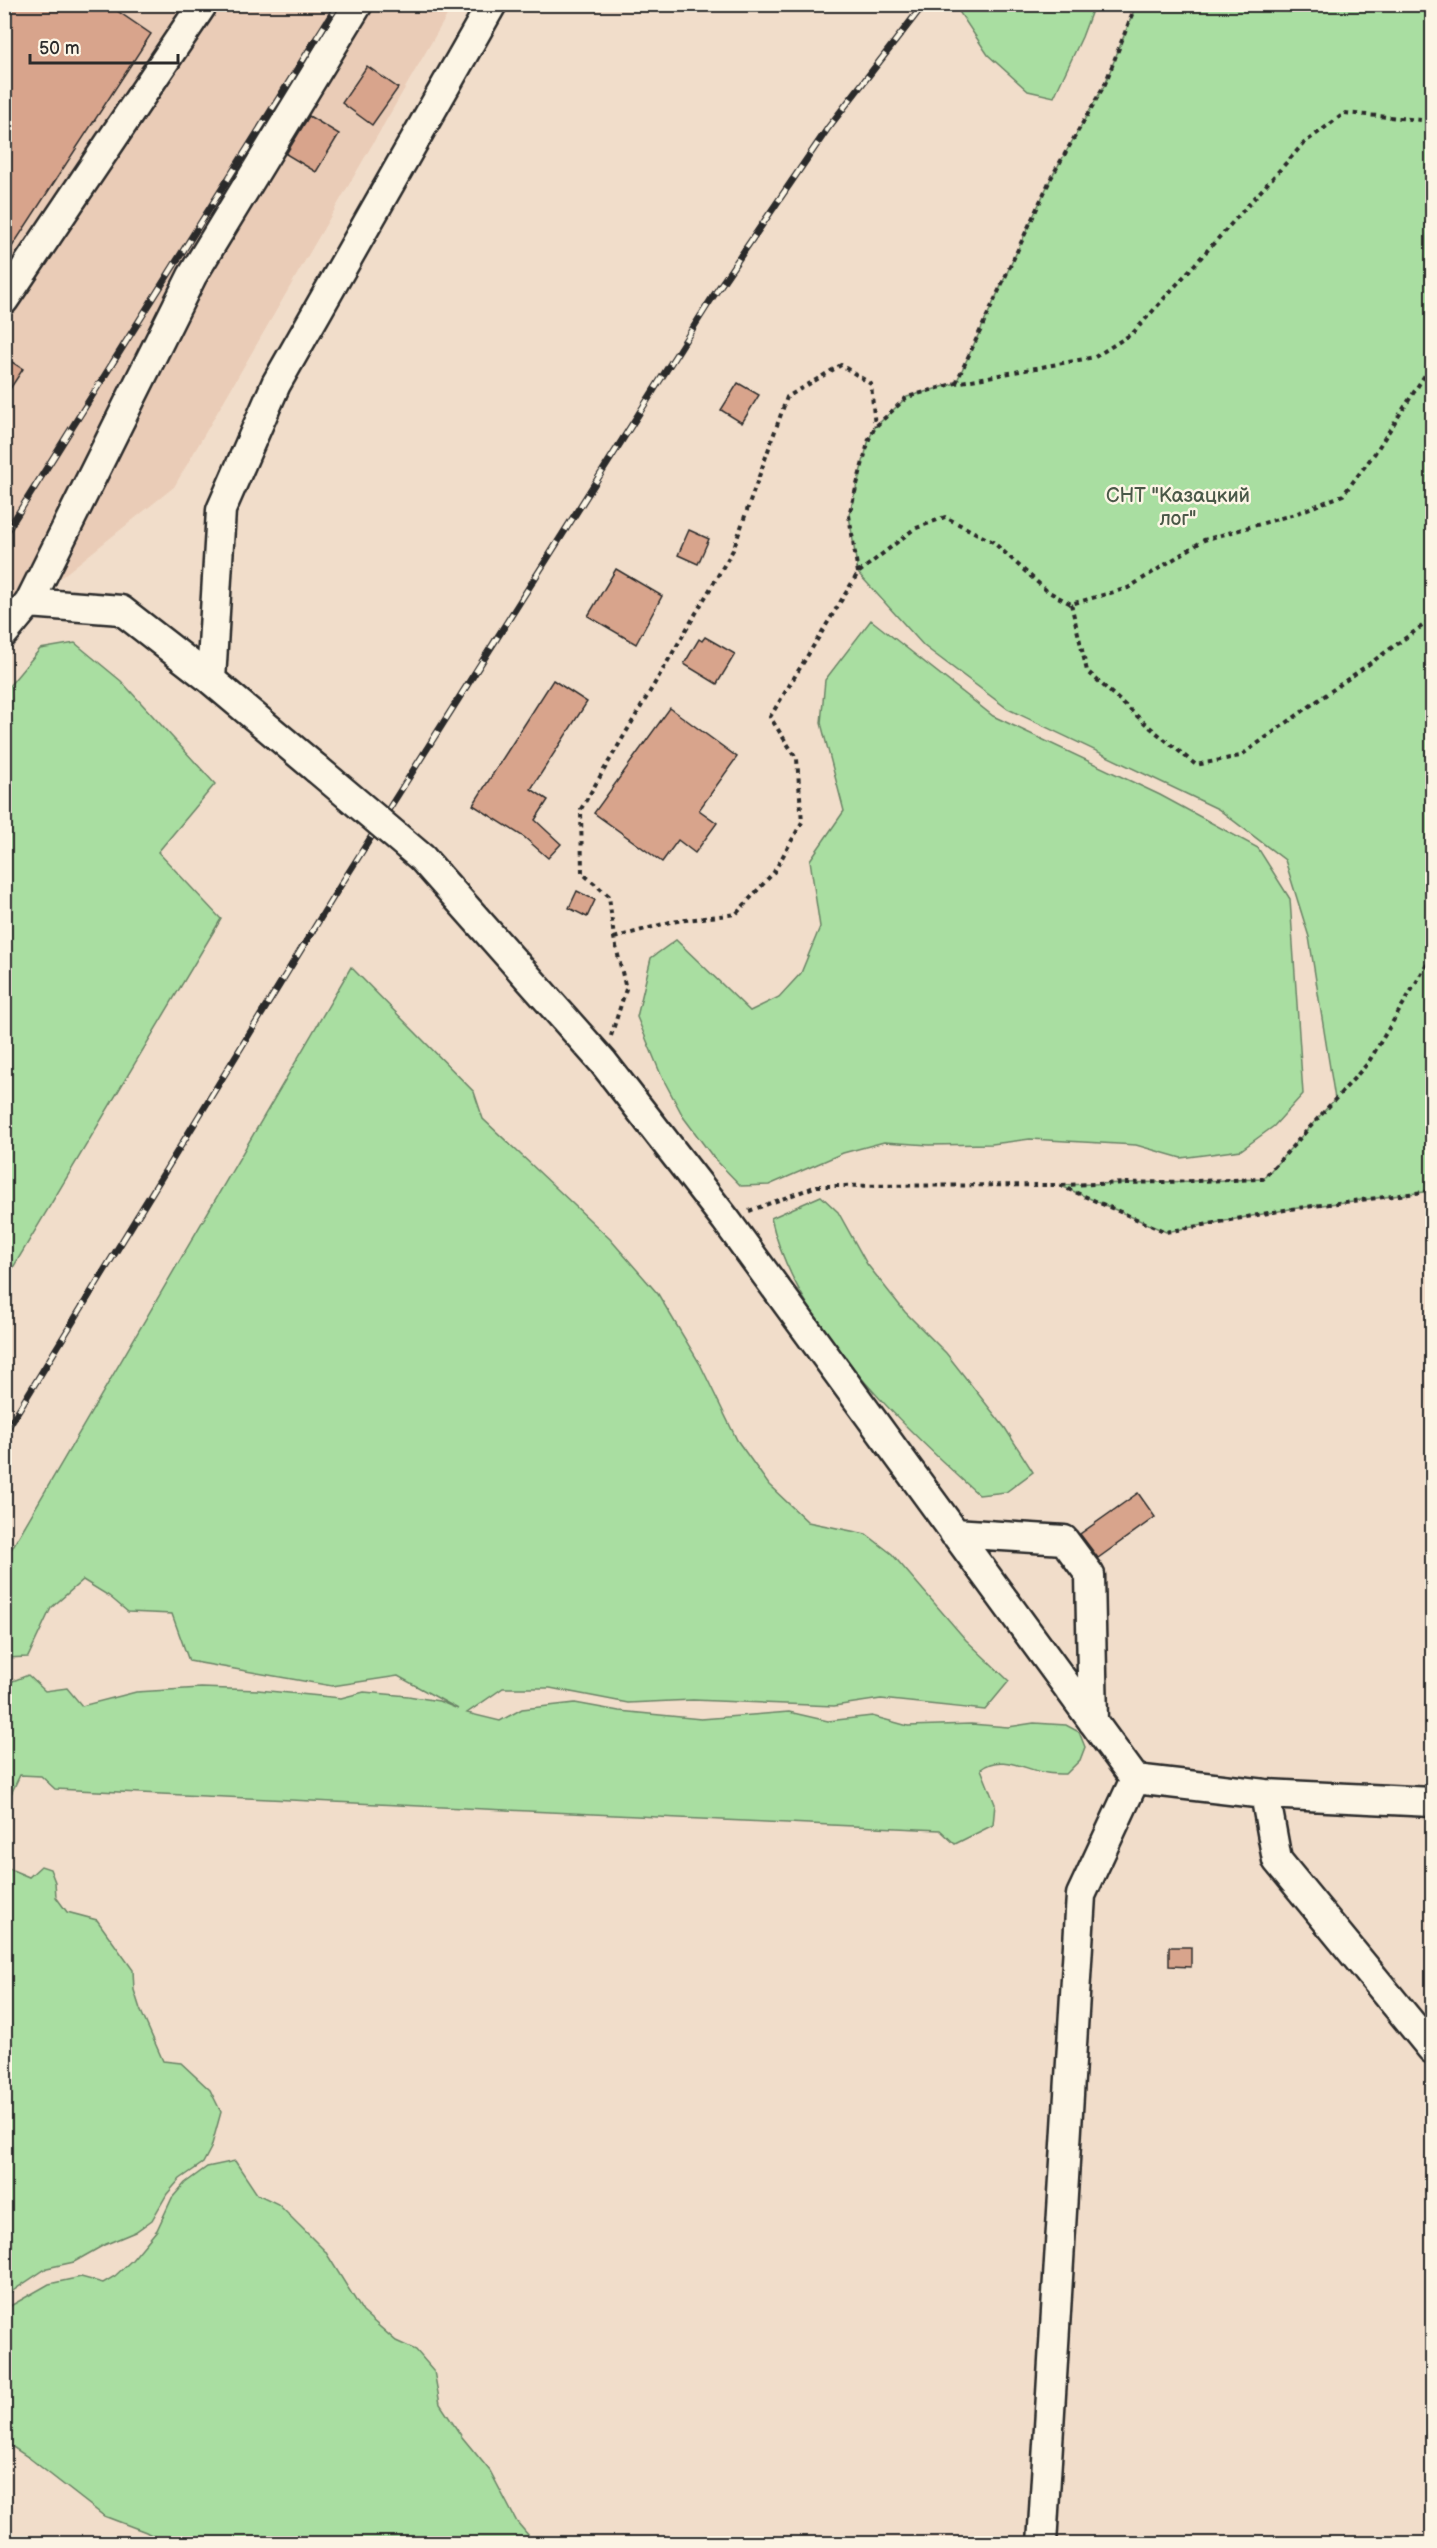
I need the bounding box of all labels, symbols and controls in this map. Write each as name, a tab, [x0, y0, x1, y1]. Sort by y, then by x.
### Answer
scale bar	[30, 27, 178, 65]
text: 50 m	[39, 38, 80, 59]
park label: СНТ "Казацкий лог"	[1106, 484, 1250, 531]

